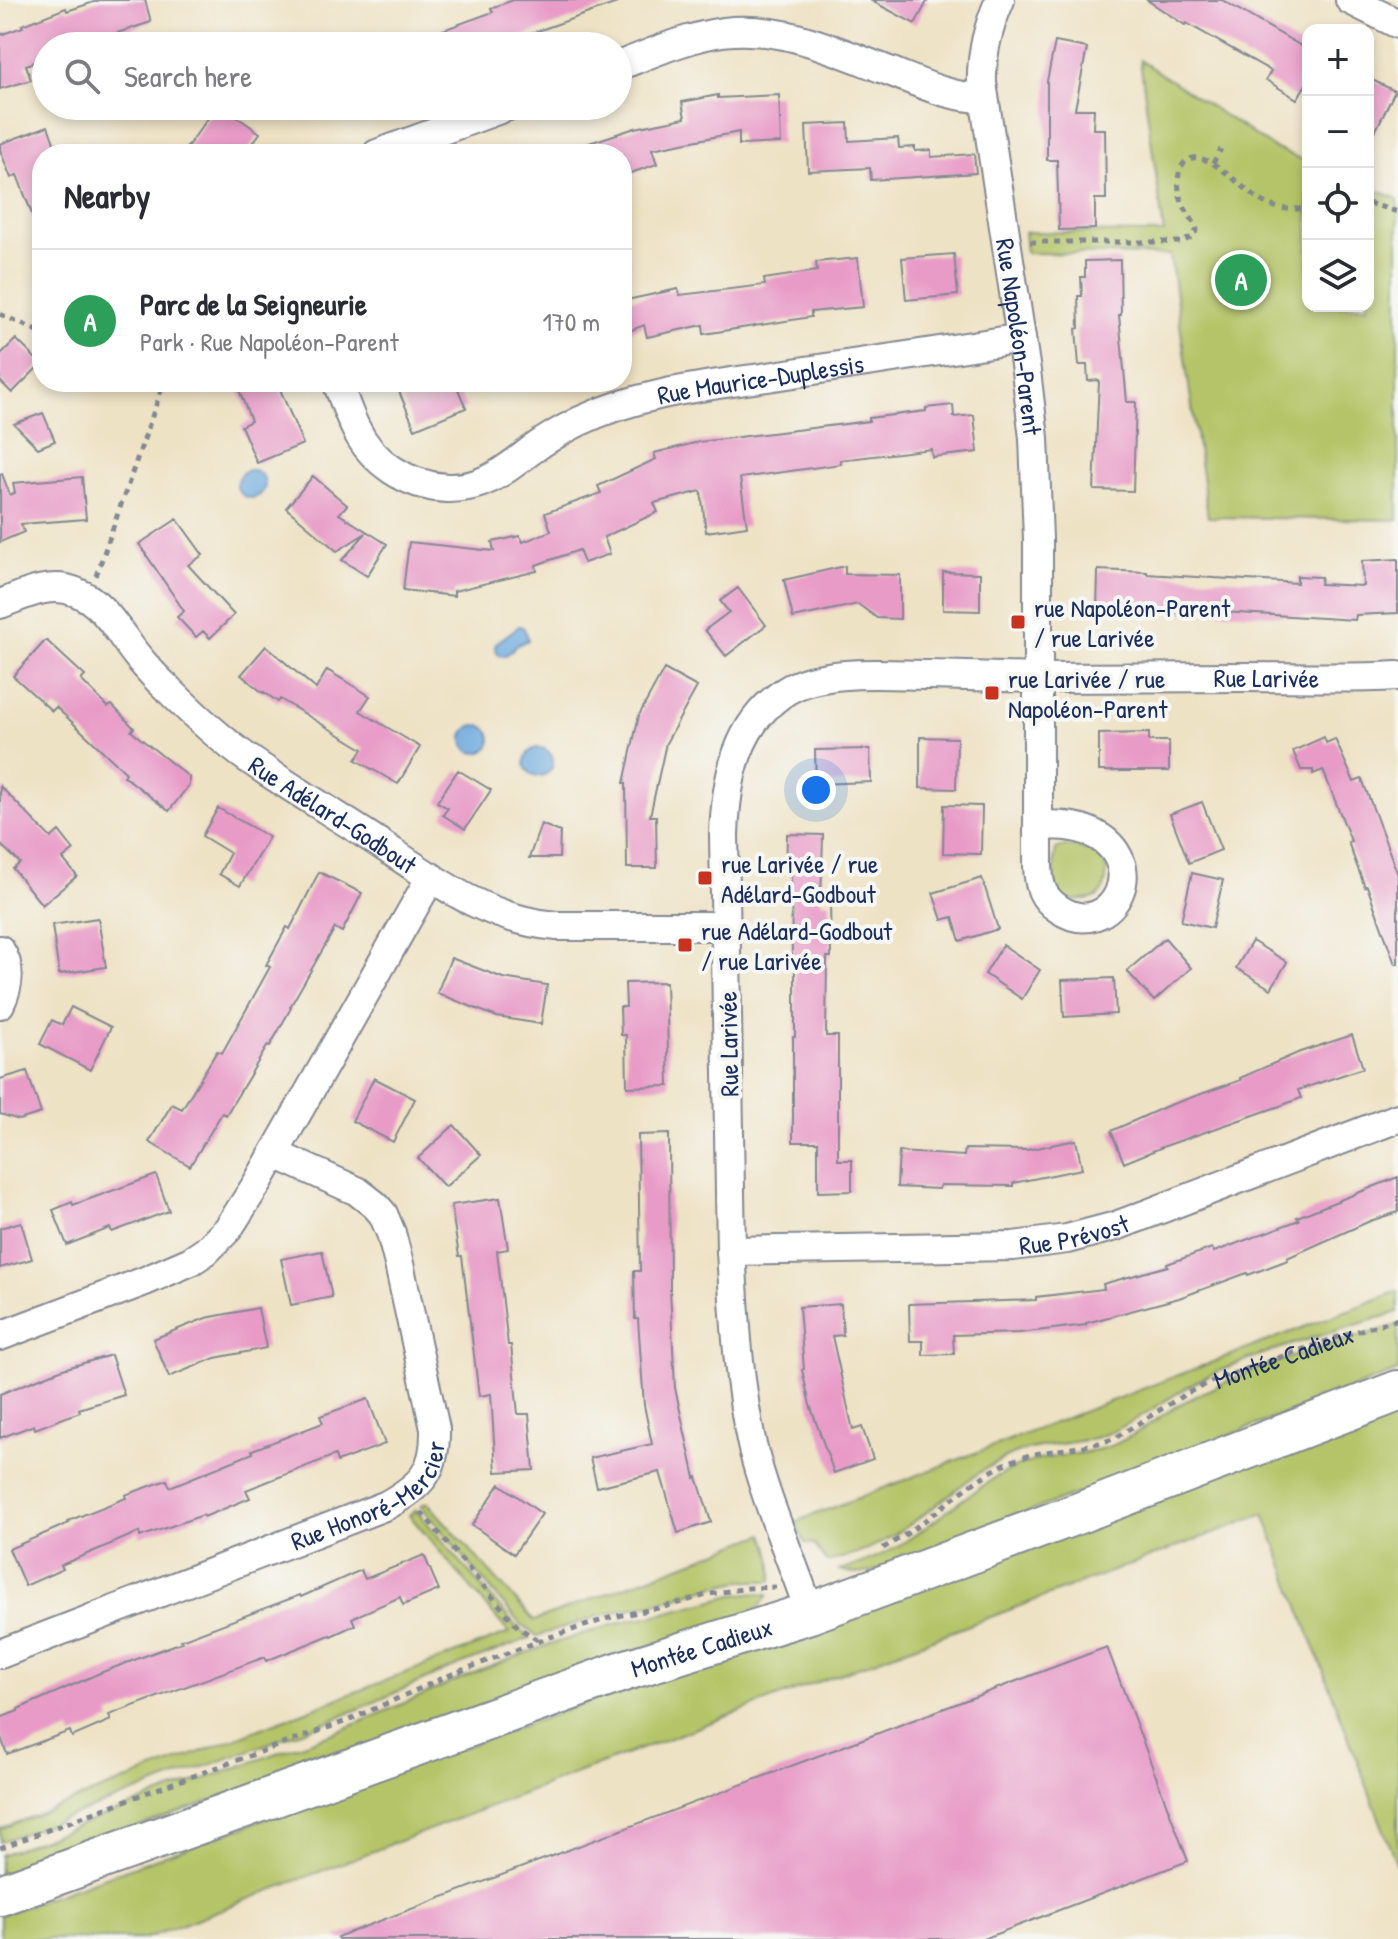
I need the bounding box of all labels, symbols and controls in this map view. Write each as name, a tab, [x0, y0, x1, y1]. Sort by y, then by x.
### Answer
map controls	[1302, 24, 1374, 312]
button: +	[1302, 24, 1374, 96]
search box	[32, 32, 632, 120]
icon: search	[60, 54, 104, 98]
text: Search here	[124, 56, 252, 96]
button: −	[1302, 96, 1374, 168]
button: locate	[1302, 168, 1374, 240]
text: Nearby	[64, 173, 150, 219]
street label: Rue Napoléon-Parent	[988, 236, 1051, 438]
button: layers	[1302, 240, 1374, 312]
pin: A	[1215, 250, 1267, 310]
text: Parc de la Seigneurie	[140, 284, 367, 324]
text: A	[84, 304, 96, 339]
text: 170 m	[542, 304, 600, 339]
text: Park · Rue Napoléon-Parent	[140, 324, 399, 359]
street label: Rue Maurice-Duplessis	[654, 345, 866, 412]
place label: rue Napoléon-Parent / rue Larivée	[1034, 590, 1231, 655]
marker: rue Napoléon-Parent / rue Larivée	[1009, 613, 1027, 631]
street label: Rue Larivée	[1214, 659, 1319, 695]
place label: rue Larivée / rue Napoléon-Parent	[1008, 661, 1168, 726]
marker: rue Larivée / rue Napoléon-Parent	[983, 684, 1001, 702]
street label: Rue Adélard-Godbout	[242, 747, 425, 882]
your location	[796, 770, 836, 810]
place label: rue Larivée / rue Adélard-Godbout	[721, 846, 878, 911]
marker: rue Larivée / rue Adélard-Godbout	[696, 869, 714, 887]
place label: rue Adélard-Godbout / rue Larivée	[701, 913, 893, 978]
marker: rue Adélard-Godbout / rue Larivée	[676, 936, 694, 954]
street label: Rue Larivée	[710, 991, 746, 1097]
street label: Rue Prévost	[1017, 1205, 1135, 1263]
street label: Montée Cadieux	[1209, 1316, 1358, 1397]
street label: Rue Honoré-Mercier	[286, 1439, 452, 1558]
street label: Montée Cadieux	[626, 1608, 776, 1685]

